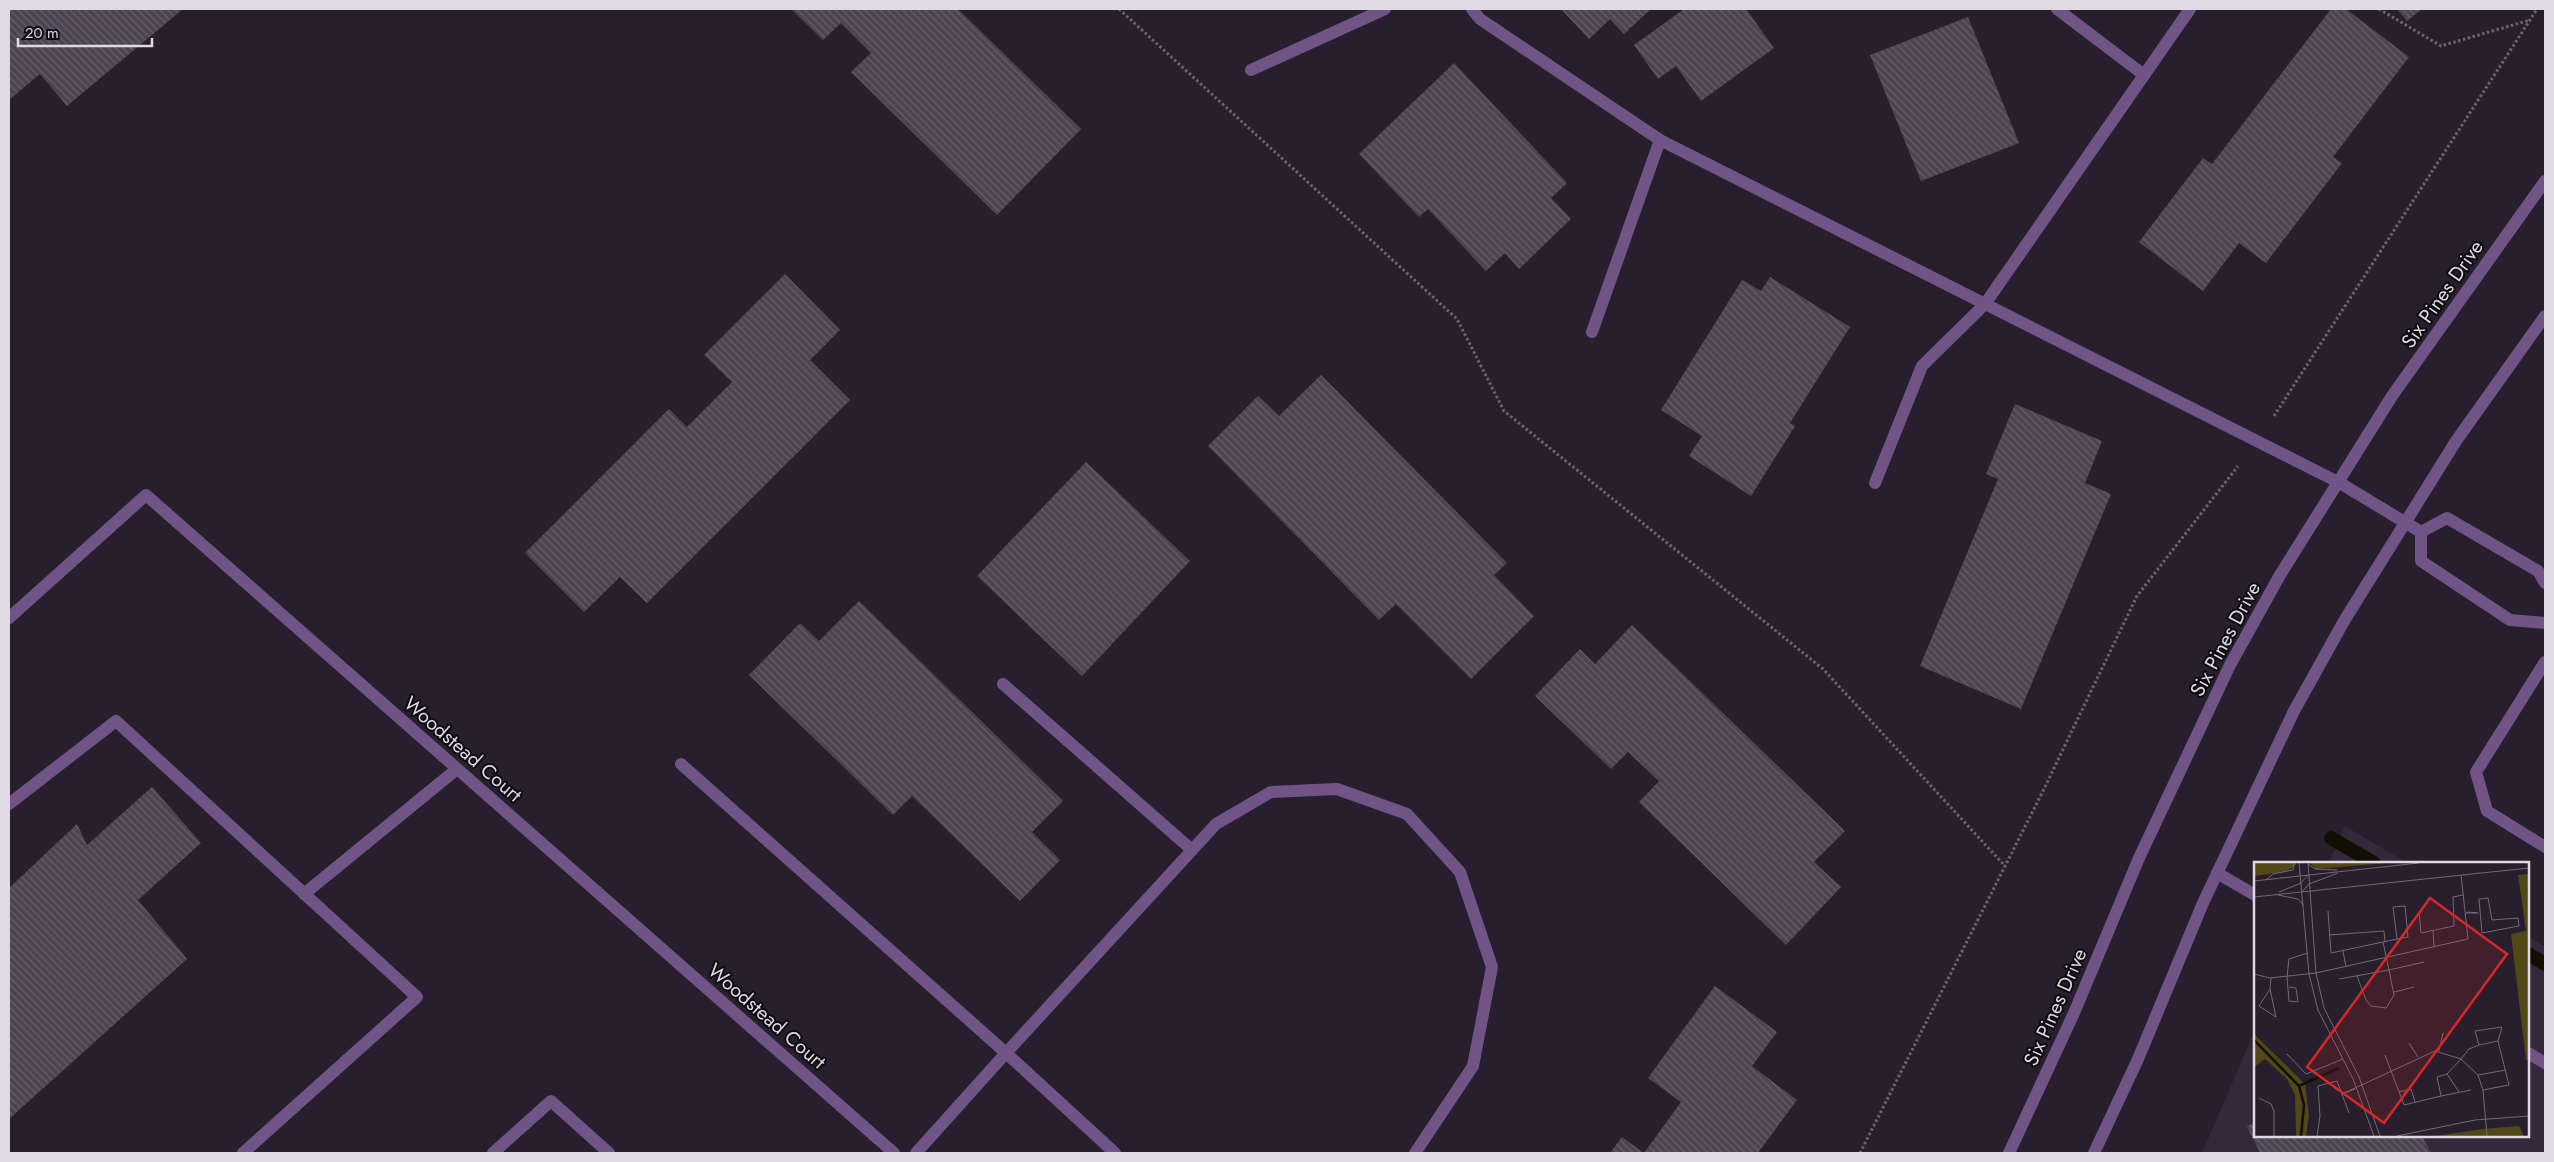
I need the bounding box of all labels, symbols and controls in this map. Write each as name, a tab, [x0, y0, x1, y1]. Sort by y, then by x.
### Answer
scale bar	[18, 15, 151, 47]
text: 20 m	[25, 22, 59, 44]
street label: Six Pines Drive	[2394, 234, 2490, 354]
street label: Six Pines Drive	[2183, 577, 2268, 702]
street label: Woodstead Court	[397, 690, 528, 809]
inset map	[2254, 862, 2529, 1137]
street label: Six Pines Drive	[2017, 944, 2094, 1071]
street label: Woodstead Court	[701, 957, 832, 1076]

